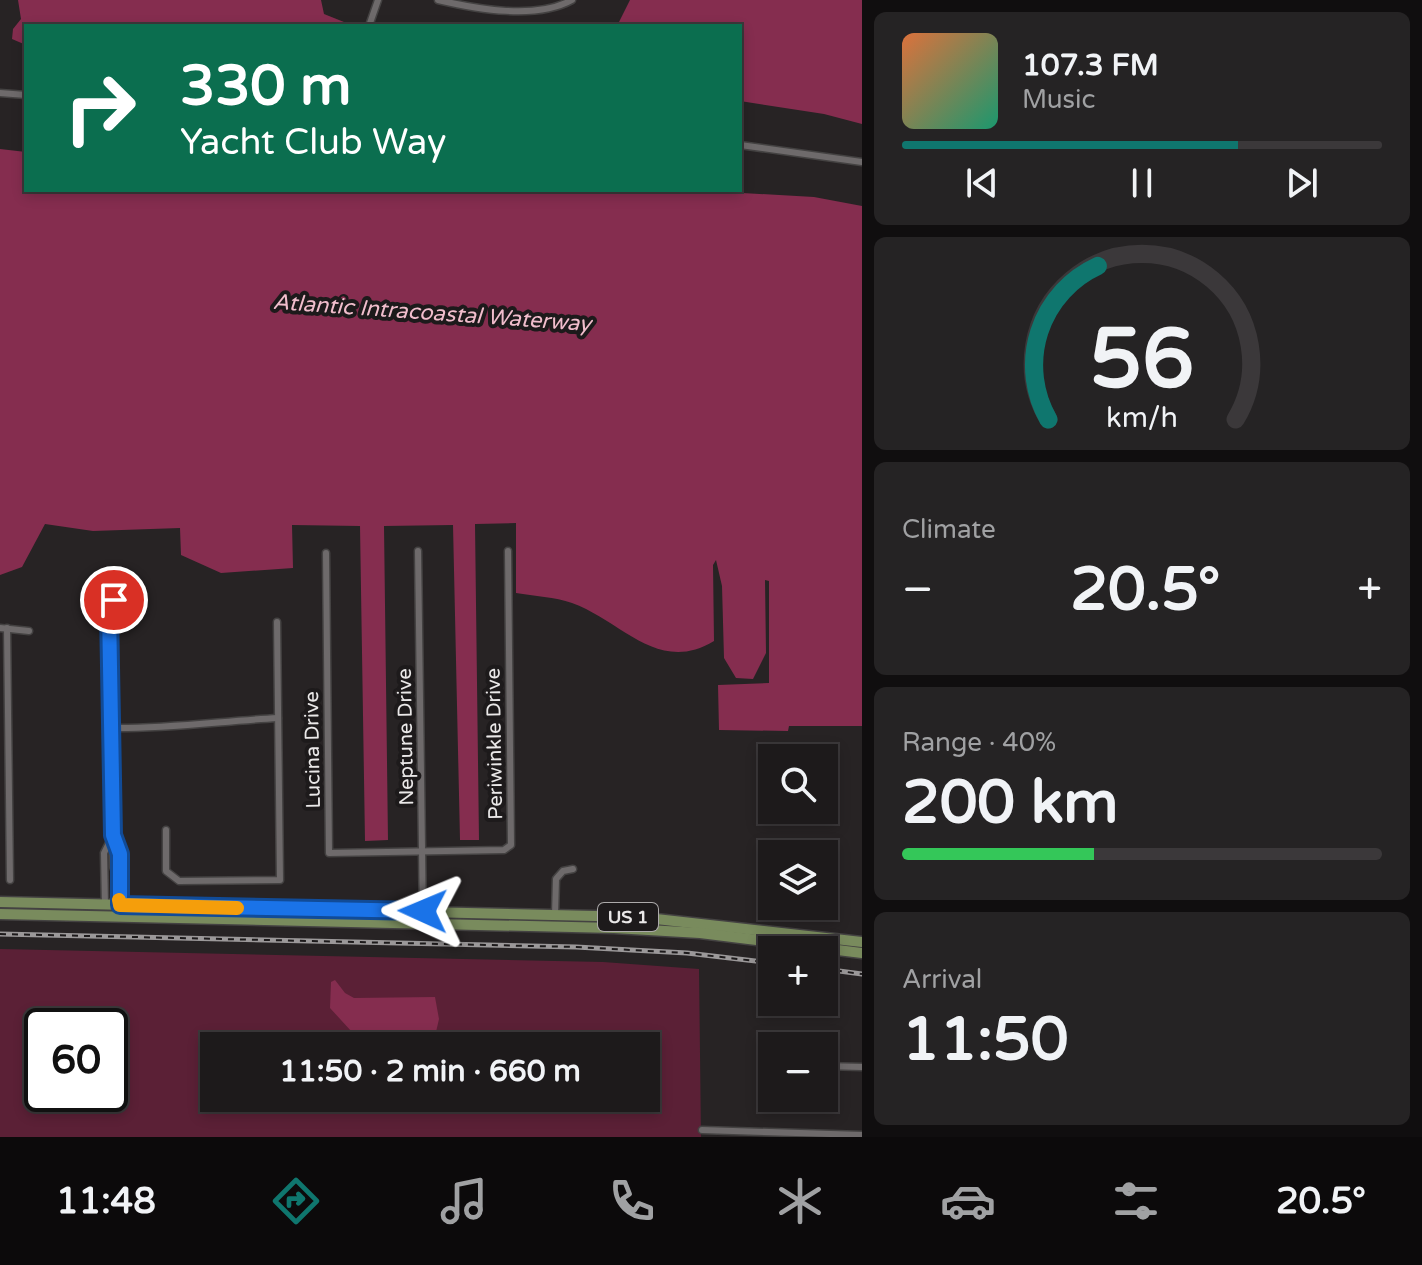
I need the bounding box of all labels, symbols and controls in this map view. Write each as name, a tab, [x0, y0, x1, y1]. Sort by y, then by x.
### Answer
text: 107.3 FM	[1022, 47, 1159, 84]
text: 330 m	[180, 53, 351, 120]
icon: right	[48, 56, 152, 160]
text: Music	[1022, 84, 1095, 115]
text: Yacht Club Way	[180, 121, 446, 164]
icon: previous	[960, 161, 1004, 205]
icon: pause	[1120, 161, 1164, 205]
icon: next	[1280, 161, 1324, 205]
water label: Atlantic Intracoastal Waterway	[272, 289, 594, 337]
text: 56	[1090, 309, 1194, 409]
text: km/h	[1106, 401, 1178, 435]
text: Climate	[902, 514, 996, 545]
text: 20.5°	[1070, 554, 1220, 626]
text: −	[902, 564, 933, 617]
text: +	[1357, 564, 1382, 617]
pin	[80, 566, 148, 634]
icon: arrive	[92, 578, 136, 622]
street label: Neptune Drive	[393, 668, 419, 806]
street label: Periwinkle Drive	[482, 668, 508, 820]
street label: Lucina Drive	[300, 691, 326, 809]
text: Range · 40%	[902, 727, 1056, 758]
map controls	[758, 744, 838, 1112]
button: search	[758, 744, 838, 824]
text: 200 km	[902, 767, 1118, 839]
button: layers	[758, 840, 838, 920]
position arrow	[381, 869, 465, 953]
road number: US 1	[598, 903, 658, 931]
button: +	[758, 936, 838, 1016]
text: Arrival	[902, 964, 982, 995]
text: 11:50	[902, 1004, 1068, 1076]
speed limit sign: 60	[24, 1008, 128, 1112]
button: −	[758, 1032, 838, 1112]
text: 11:50 · 2 min · 660 m	[279, 1053, 581, 1090]
icon: directions	[268, 1173, 324, 1229]
icon: music	[436, 1173, 492, 1229]
icon: phone	[604, 1173, 660, 1229]
icon: climate	[772, 1173, 828, 1229]
icon: car	[940, 1173, 996, 1229]
icon: filters	[1108, 1173, 1164, 1229]
text: 11:48	[56, 1180, 156, 1223]
text: 20.5°	[1276, 1180, 1366, 1223]

